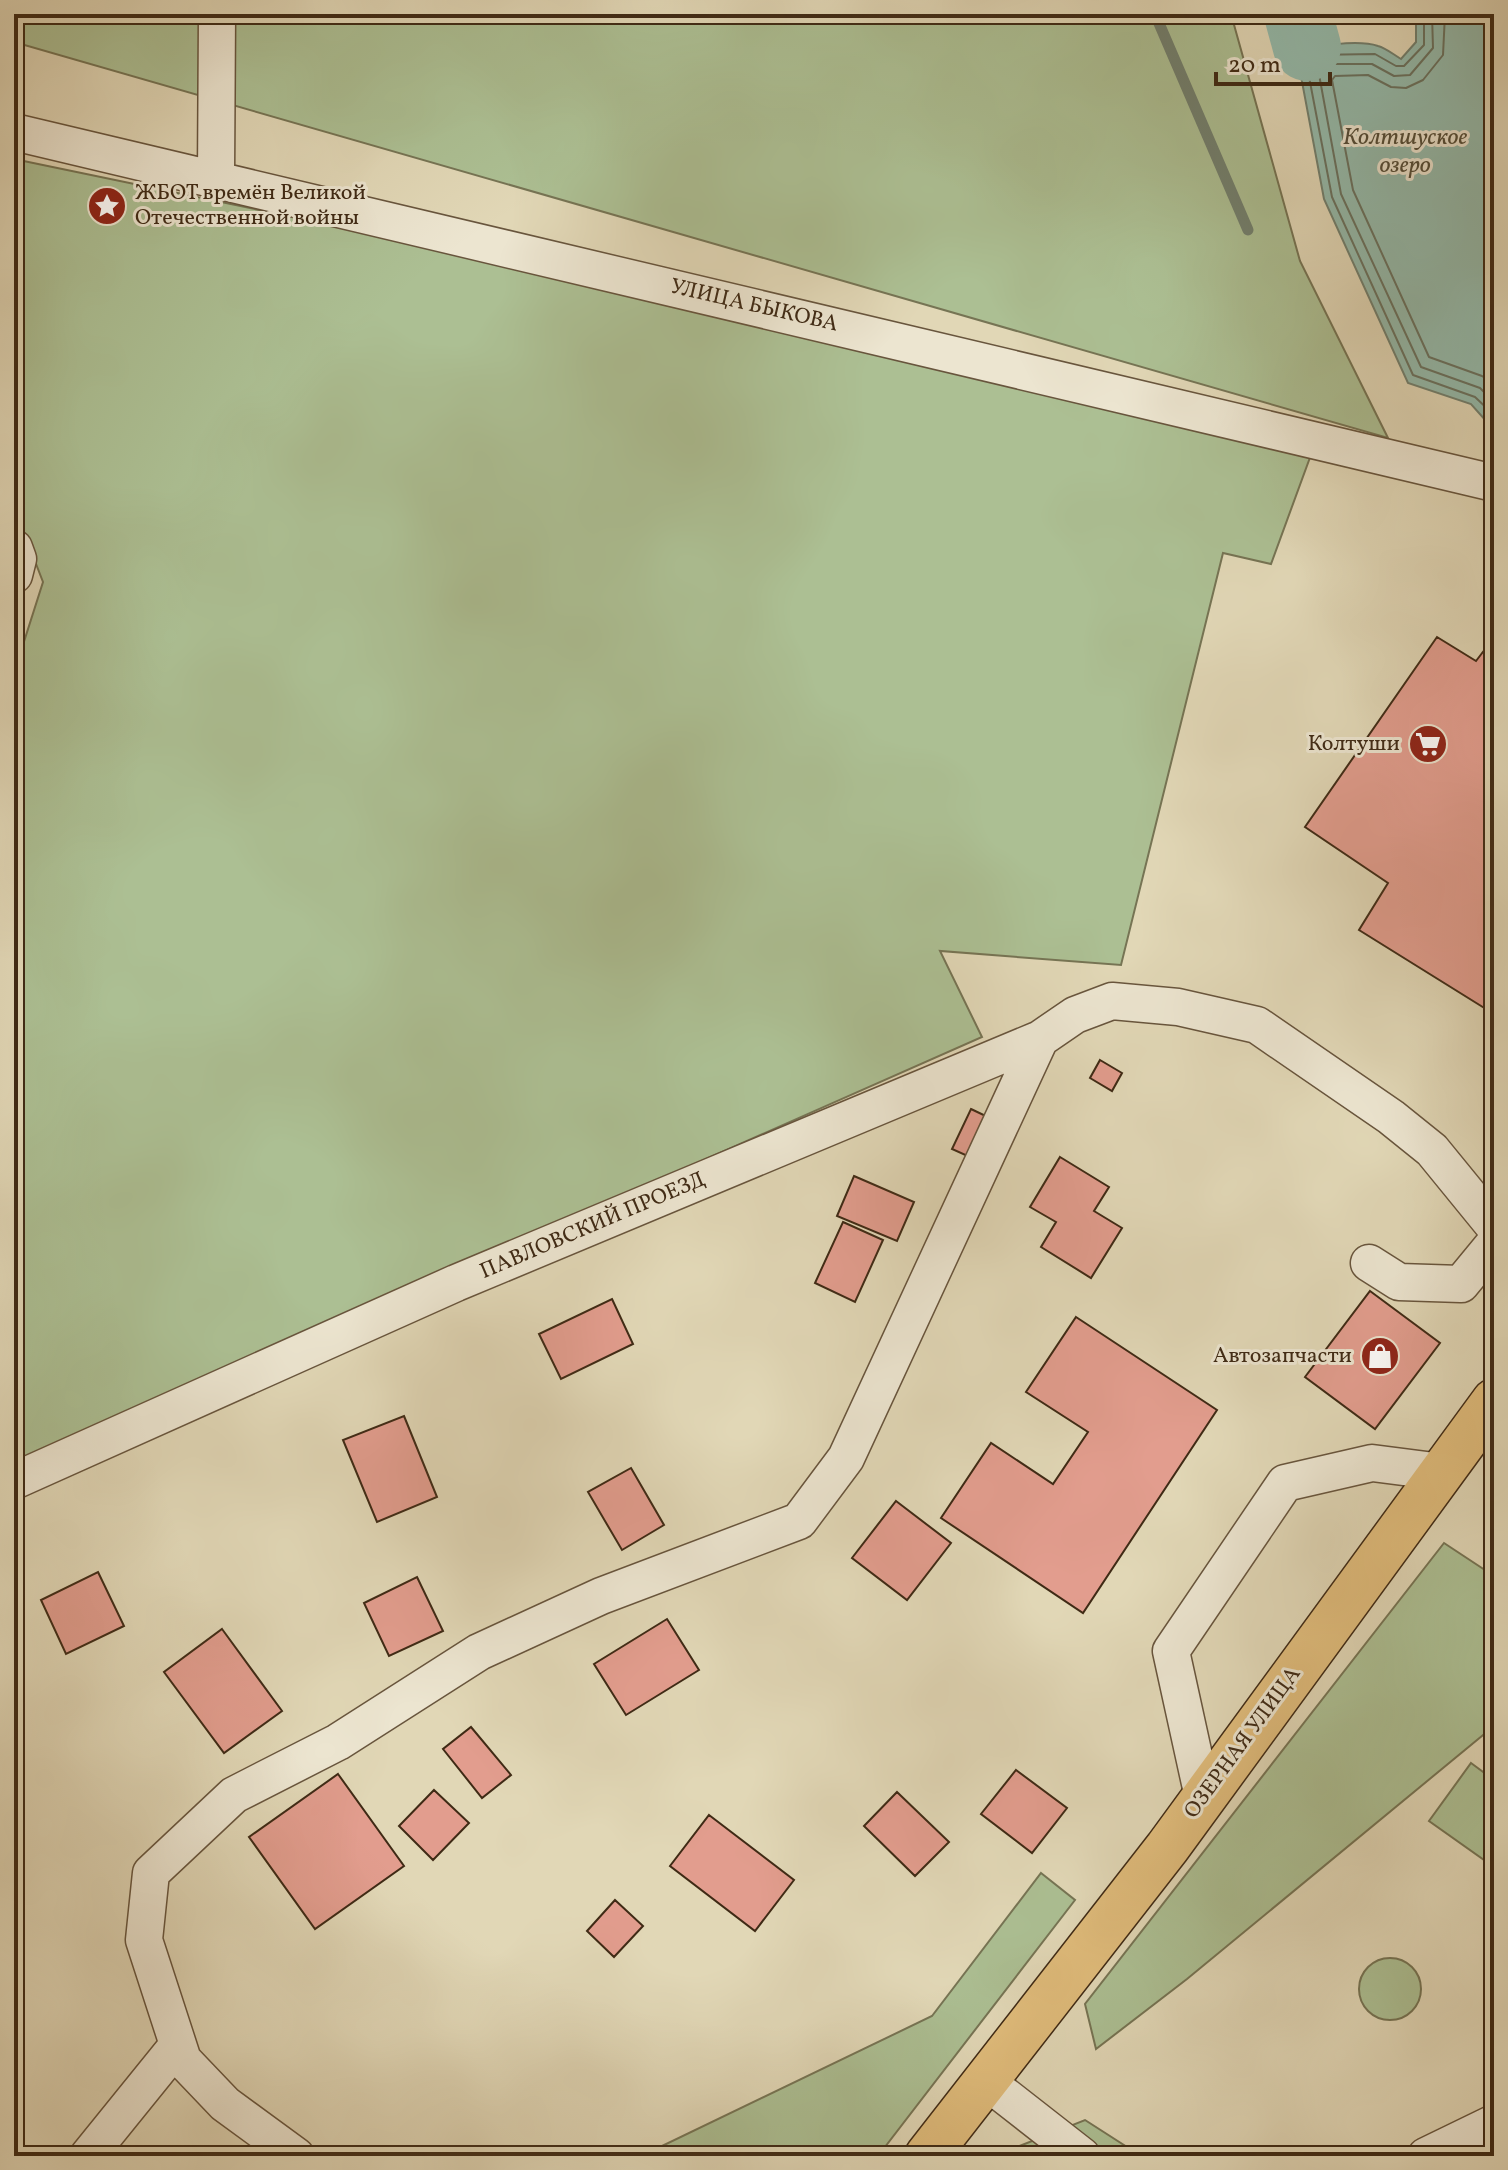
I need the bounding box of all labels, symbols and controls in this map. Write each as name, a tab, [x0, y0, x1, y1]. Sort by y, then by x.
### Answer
scale bar	[1216, 36, 1330, 86]
text: 20 m	[1228, 49, 1281, 83]
water label: Колтшуское озеро	[1343, 121, 1467, 183]
place label: ЖБОТ времён Великой Отечественной войны	[135, 178, 366, 234]
place icon: ЖБОТ времён Великой Отечественной войны	[86, 185, 128, 227]
street label: УЛИЦА БЫКОВА	[667, 272, 841, 340]
supermarket icon: Колтуши	[1407, 723, 1449, 765]
place label: Колтуши	[1308, 729, 1400, 760]
street label: ПАВЛОВСКИЙ ПРОЕЗД	[475, 1164, 711, 1288]
shop icon: Автозапчасти	[1359, 1335, 1401, 1377]
place label: Автозапчасти	[1213, 1341, 1352, 1372]
street label: ОЗЕРНАЯ УЛИЦА	[1177, 1661, 1309, 1825]

